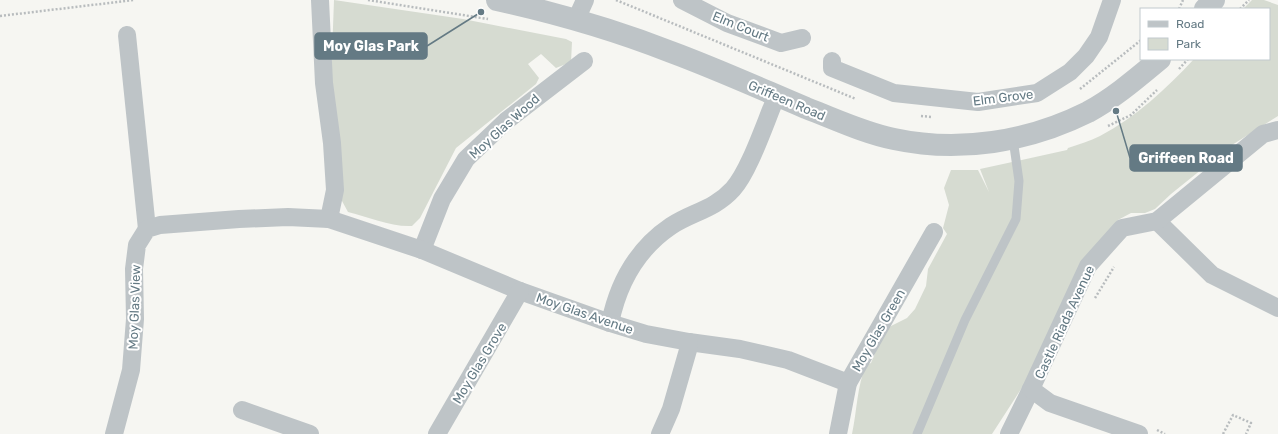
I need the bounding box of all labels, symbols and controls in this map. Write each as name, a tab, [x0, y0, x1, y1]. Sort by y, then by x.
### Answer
street label: Elm Court	[710, 8, 771, 45]
legend	[1140, 8, 1270, 60]
text: Road	[1176, 17, 1204, 31]
callout: Moy Glas Park	[315, 33, 427, 59]
text: Park	[1176, 37, 1202, 51]
text: Moy Glas Park	[323, 38, 420, 55]
street label: Griffeen Road	[746, 77, 828, 123]
street label: Elm Grove	[972, 86, 1034, 109]
street label: Moy Glas Wood	[466, 91, 542, 162]
callout: Griffeen Road	[1130, 145, 1242, 171]
text: Griffeen Road	[1138, 150, 1234, 167]
street label: Castle Riada Avenue	[1032, 263, 1097, 381]
street label: Moy Glas View	[126, 264, 143, 350]
street label: Moy Glas Green	[849, 286, 908, 374]
street label: Moy Glas Avenue	[534, 290, 635, 337]
street label: Moy Glas Grove	[449, 320, 509, 406]

